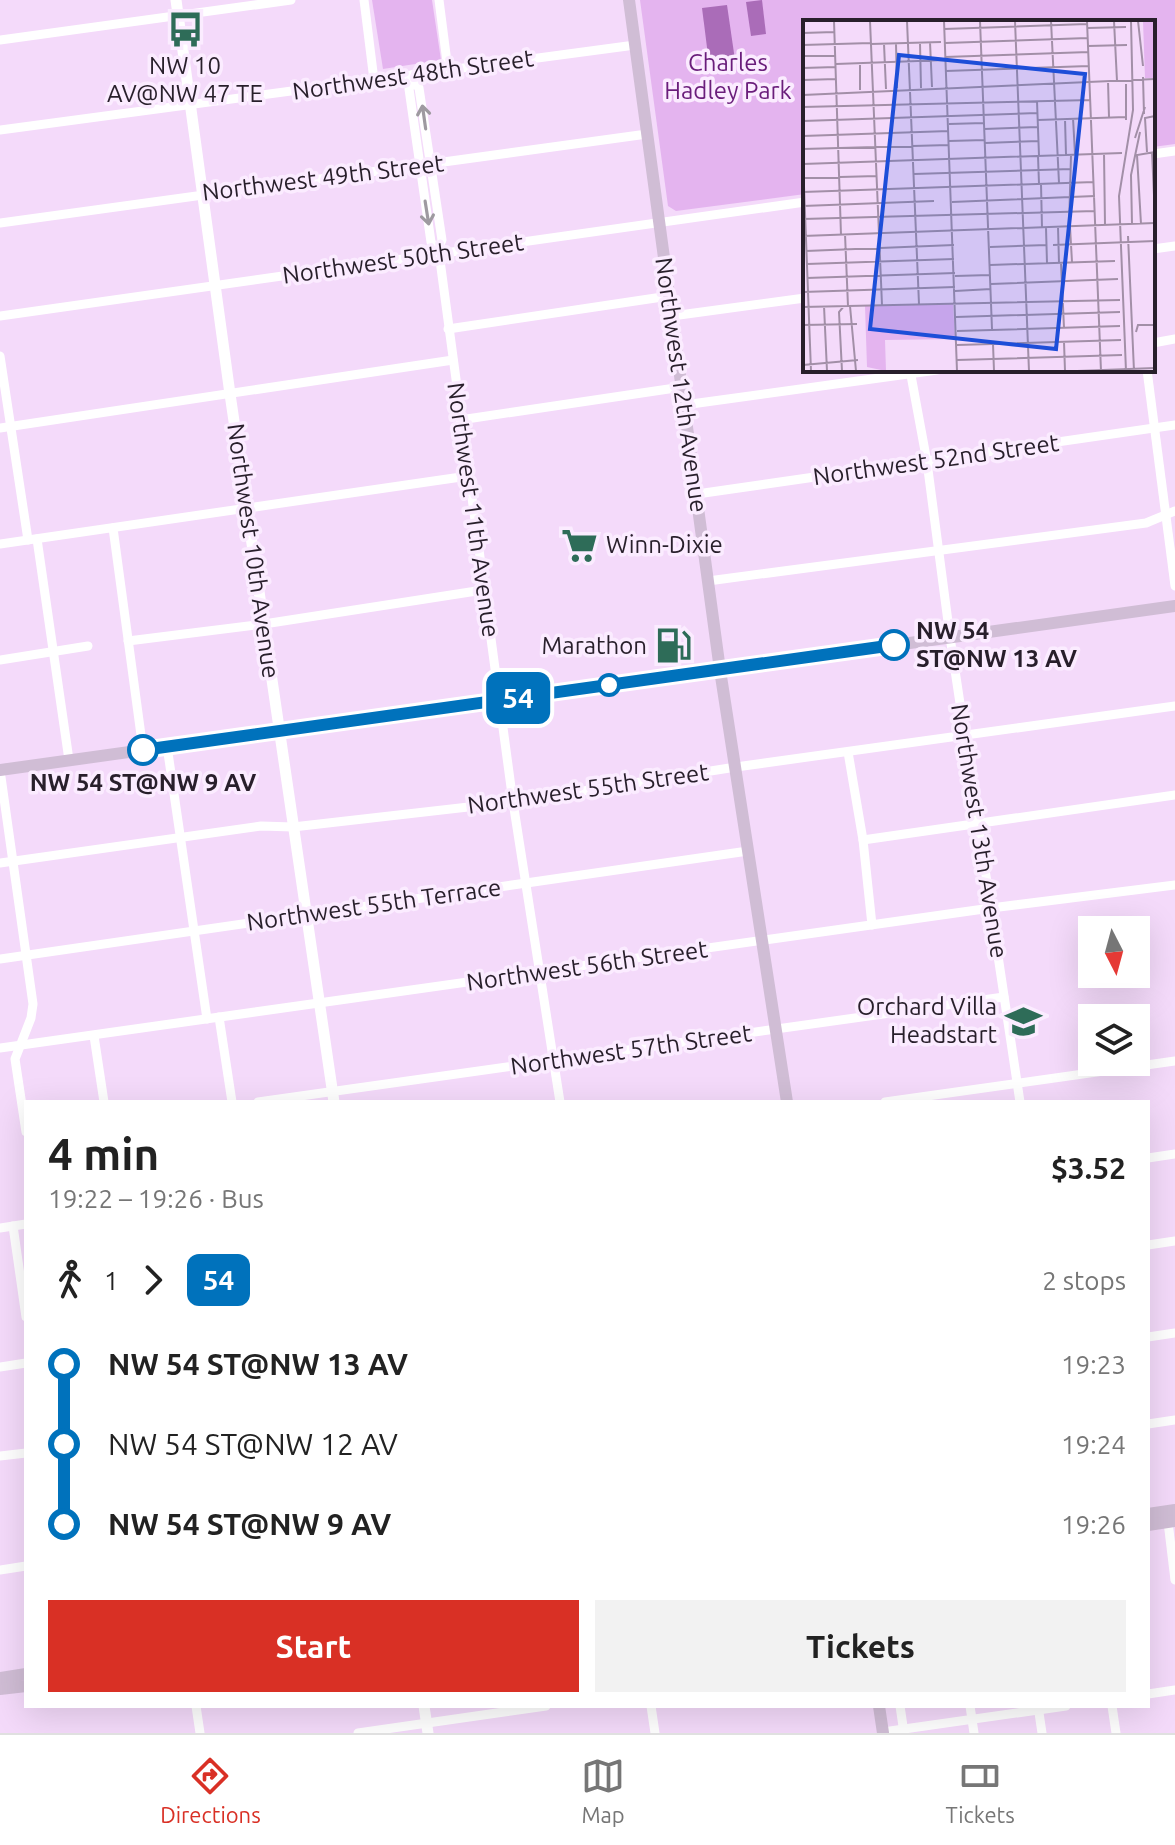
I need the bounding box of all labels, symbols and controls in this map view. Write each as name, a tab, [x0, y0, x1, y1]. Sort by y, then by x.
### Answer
bus stop icon: NW 10 AV@NW 47 TE	[166, 10, 204, 48]
inset map	[803, 20, 1155, 372]
street label: Northwest 48th Street	[291, 44, 536, 105]
park label: Charles Hadley Park	[664, 49, 792, 104]
place label: NW 10 AV@NW 47 TE	[107, 52, 263, 107]
one-way arrow	[416, 104, 431, 131]
street label: Northwest 49th Street	[201, 149, 446, 206]
one-way arrow	[420, 200, 435, 225]
street label: Northwest 50th Street	[281, 228, 526, 289]
street label: Northwest 12th Avenue	[650, 256, 713, 514]
street label: Northwest 11th Avenue	[442, 381, 505, 639]
street label: Northwest 10th Avenue	[222, 422, 285, 680]
street label: Northwest 52nd Street	[811, 429, 1061, 490]
supermarket icon: Winn-Dixie	[561, 526, 599, 564]
place label: Winn-Dixie	[606, 531, 723, 558]
place label: NW 54 ST@NW 13 AV	[916, 617, 1077, 672]
fuel station icon: Marathon	[654, 627, 692, 665]
marker: NW 54 ST@NW 13 AV	[879, 630, 909, 660]
place label: Marathon	[542, 632, 647, 659]
line badge: 54	[482, 672, 554, 724]
unlabelled marker	[598, 674, 620, 696]
text: 54	[502, 682, 534, 713]
street label: Northwest 13th Avenue	[946, 702, 1013, 960]
marker: NW 54 ST@NW 9 AV	[128, 735, 158, 765]
street label: Northwest 55th Street	[466, 758, 711, 819]
place label: NW 54 ST@NW 9 AV	[30, 769, 256, 796]
street label: Northwest 55th Terrace	[245, 873, 503, 936]
north arrow	[1078, 916, 1150, 988]
map controls	[1078, 916, 1150, 1076]
street label: Northwest 56th Street	[465, 935, 710, 996]
place label: Orchard Villa Headstart	[857, 993, 998, 1048]
school or university icon: Orchard Villa Headstart	[1004, 1002, 1042, 1040]
button: layers	[1078, 1004, 1150, 1076]
street label: Northwest 57th Street	[509, 1019, 754, 1080]
text: 4 min	[48, 1129, 159, 1178]
text: $3.52	[1051, 1151, 1126, 1185]
text: 19:22 – 19:26 · Bus	[48, 1184, 264, 1213]
icon: walk	[48, 1258, 92, 1302]
icon: forward	[131, 1258, 175, 1302]
text: 54	[203, 1264, 234, 1295]
text: 1	[104, 1266, 119, 1295]
text: 2 stops	[1042, 1266, 1126, 1295]
text: NW 54 ST@NW 13 AV	[108, 1347, 408, 1381]
text: 19:23	[1061, 1350, 1126, 1379]
text: NW 54 ST@NW 12 AV	[108, 1427, 398, 1461]
text: 19:24	[1061, 1430, 1126, 1459]
text: NW 54 ST@NW 9 AV	[108, 1507, 391, 1541]
text: 19:26	[1061, 1510, 1126, 1539]
button: Start	[48, 1600, 579, 1692]
button: Tickets	[595, 1600, 1126, 1692]
tab: Directions	[160, 1754, 261, 1827]
tab: Map	[581, 1754, 625, 1827]
tab: Tickets	[945, 1754, 1015, 1827]

